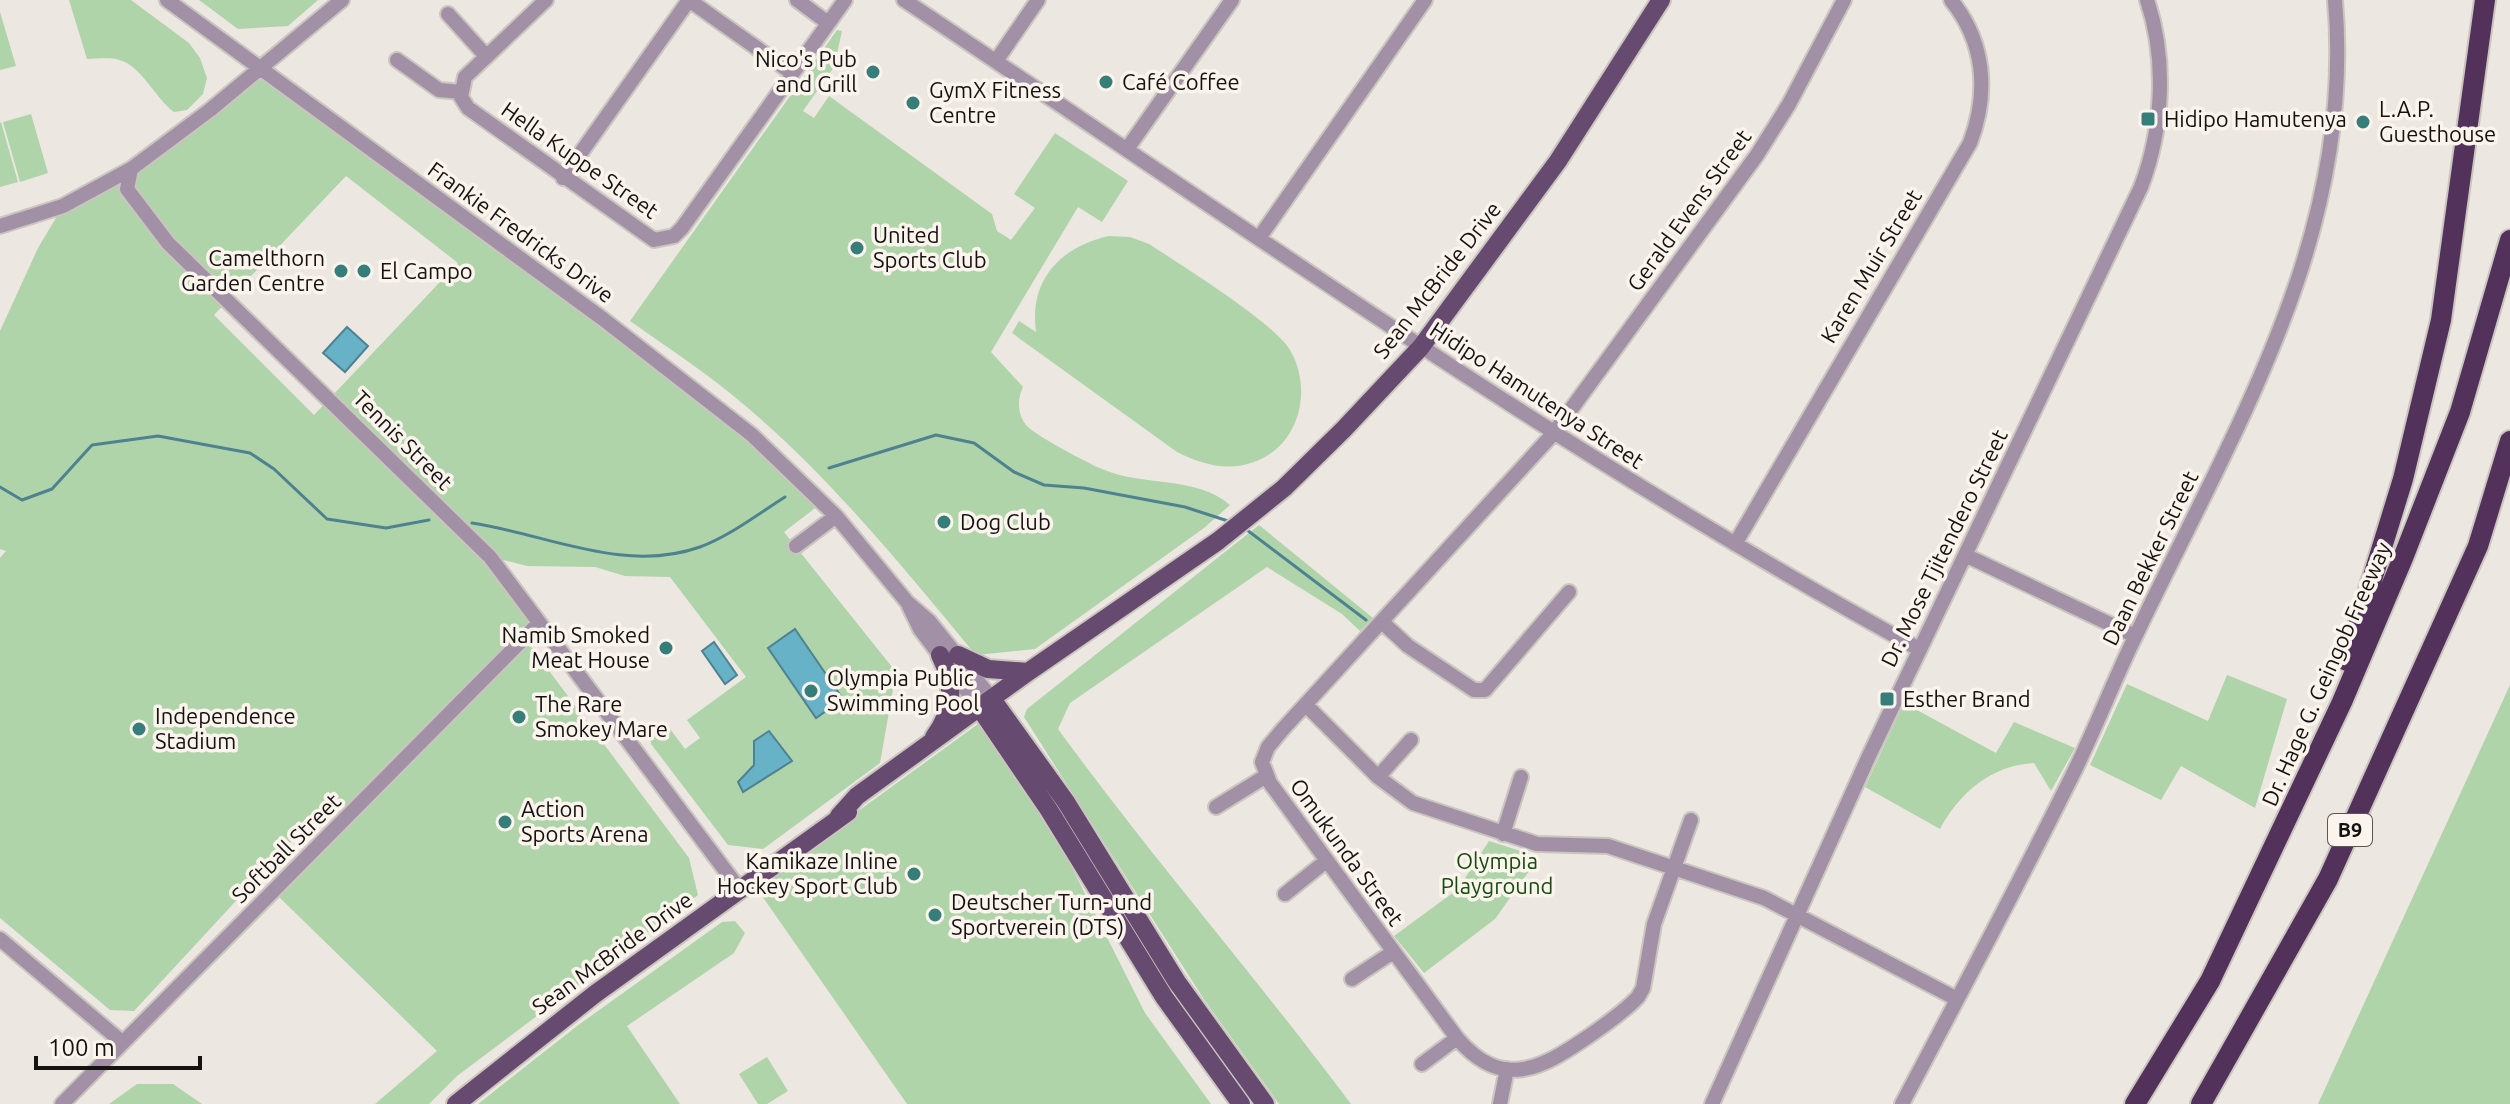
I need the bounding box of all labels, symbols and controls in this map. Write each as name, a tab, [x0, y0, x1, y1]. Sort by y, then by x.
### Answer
place label: Nico's Pub and Grill	[755, 46, 857, 96]
marker: Nico's Pub and Grill	[864, 63, 882, 81]
place label: Café Coffee	[1122, 69, 1240, 94]
marker: Café Coffee	[1097, 73, 1115, 91]
place label: GymX Fitness Centre	[929, 77, 1061, 127]
marker: GymX Fitness Centre	[904, 94, 922, 112]
street label: Hella Kuppe Street	[497, 96, 664, 223]
place label: L.A.P. Guesthouse	[2379, 96, 2496, 146]
place label: Hidipo Hamutenya	[2164, 106, 2347, 131]
marker: Hidipo Hamutenya	[2139, 110, 2157, 128]
marker: L.A.P. Guesthouse	[2354, 113, 2372, 131]
street label: Gerald Evens Street	[1622, 124, 1756, 295]
street label: Frankie Fredricks Drive	[424, 156, 619, 307]
street label: Karen Muir Street	[1815, 184, 1926, 347]
street label: Sean McBride Drive	[1368, 196, 1505, 363]
place label: United Sports Club	[873, 222, 987, 272]
marker: United Sports Club	[848, 239, 866, 257]
place label: Camelthorn Garden Centre	[181, 245, 325, 295]
place label: El Campo	[380, 258, 473, 283]
marker: Camelthorn Garden Centre	[332, 262, 350, 280]
marker: El Campo	[355, 262, 373, 280]
street label: Hidipo Hamutenya Street	[1426, 316, 1649, 473]
street label: Tennis Street	[349, 385, 458, 495]
street label: Dr. Mose Tjitendero Street	[1875, 425, 2012, 671]
street label: Daan Bekker Street	[2097, 466, 2203, 649]
place label: Dog Club	[960, 509, 1051, 534]
marker: Dog Club	[935, 513, 953, 531]
street label: Dr. Hage G. Geingob Freeway	[2256, 538, 2395, 810]
place label: Namib Smoked Meat House	[502, 622, 650, 672]
marker: Namib Smoked Meat House	[657, 639, 675, 657]
place label: Olympia Public Swimming Pool	[827, 665, 979, 715]
marker: Olympia Public Swimming Pool	[802, 682, 820, 700]
place label: Esther Brand	[1903, 686, 2031, 711]
marker: Esther Brand	[1878, 690, 1896, 708]
place label: The Rare Smokey Mare	[535, 691, 668, 741]
place label: Independence Stadium	[155, 703, 296, 753]
marker: The Rare Smokey Mare	[510, 708, 528, 726]
marker: Independence Stadium	[130, 720, 148, 738]
street label: Omukunda Street	[1286, 773, 1409, 930]
street label: Softball Street	[226, 788, 345, 907]
place label: Action Sports Arena	[521, 796, 648, 846]
marker: Action Sports Arena	[496, 813, 514, 831]
road number: B9	[2328, 814, 2372, 846]
place label: Kamikaze Inline Hockey Sport Club	[717, 848, 898, 898]
park label: Olympia Playground	[1441, 848, 1553, 898]
marker: Kamikaze Inline Hockey Sport Club	[905, 865, 923, 883]
street label: Sean McBride Drive	[527, 886, 697, 1019]
place label: Deutscher Turn- und Sportverein (DTS)	[951, 889, 1152, 940]
marker: Deutscher Turn- und Sportverein (DTS)	[926, 906, 944, 924]
scale bar	[36, 1020, 200, 1070]
text: 100 m	[48, 1034, 115, 1061]

